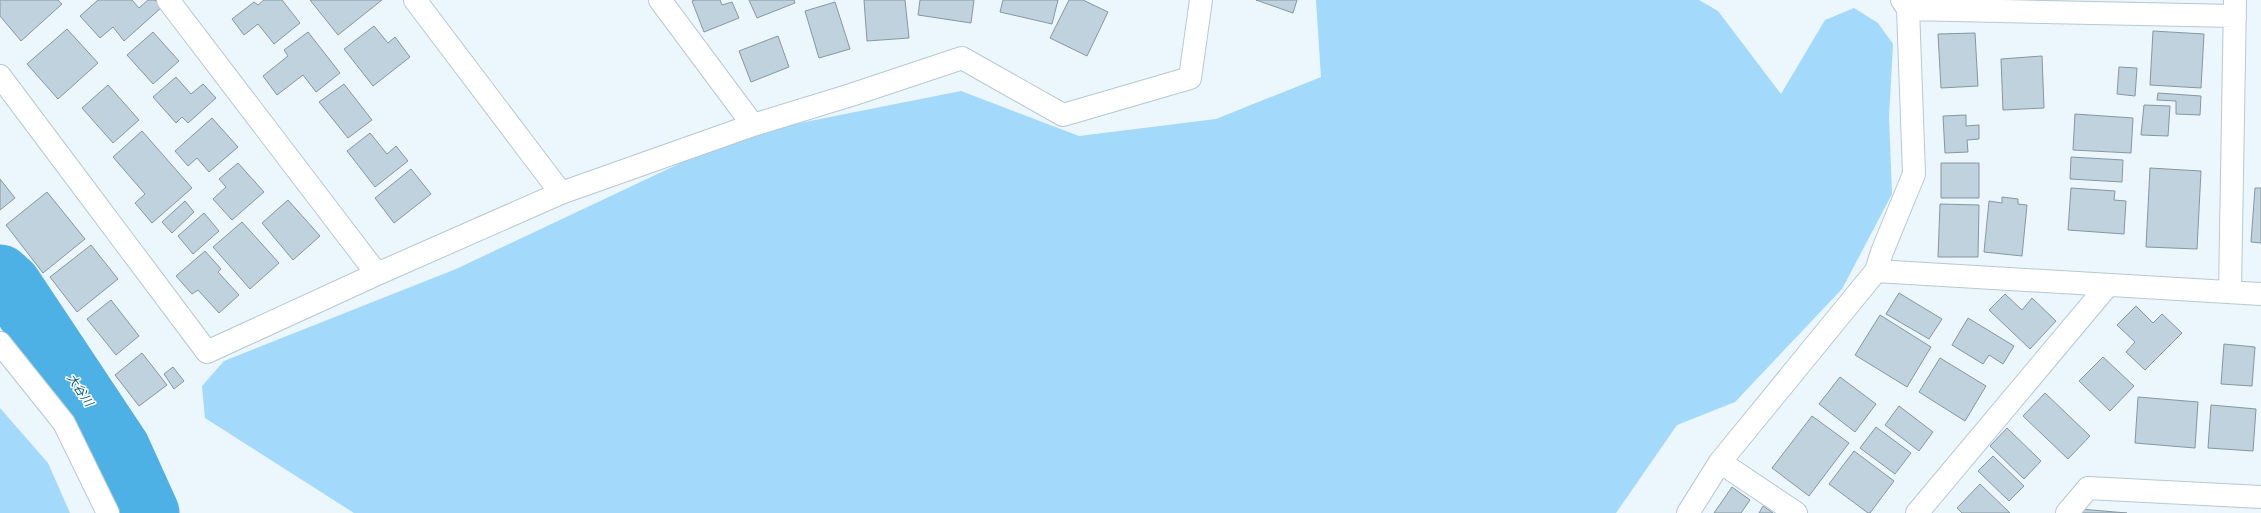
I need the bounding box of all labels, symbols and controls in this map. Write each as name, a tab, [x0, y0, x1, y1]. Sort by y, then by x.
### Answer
water label: 大谷川	[64, 371, 98, 410]

